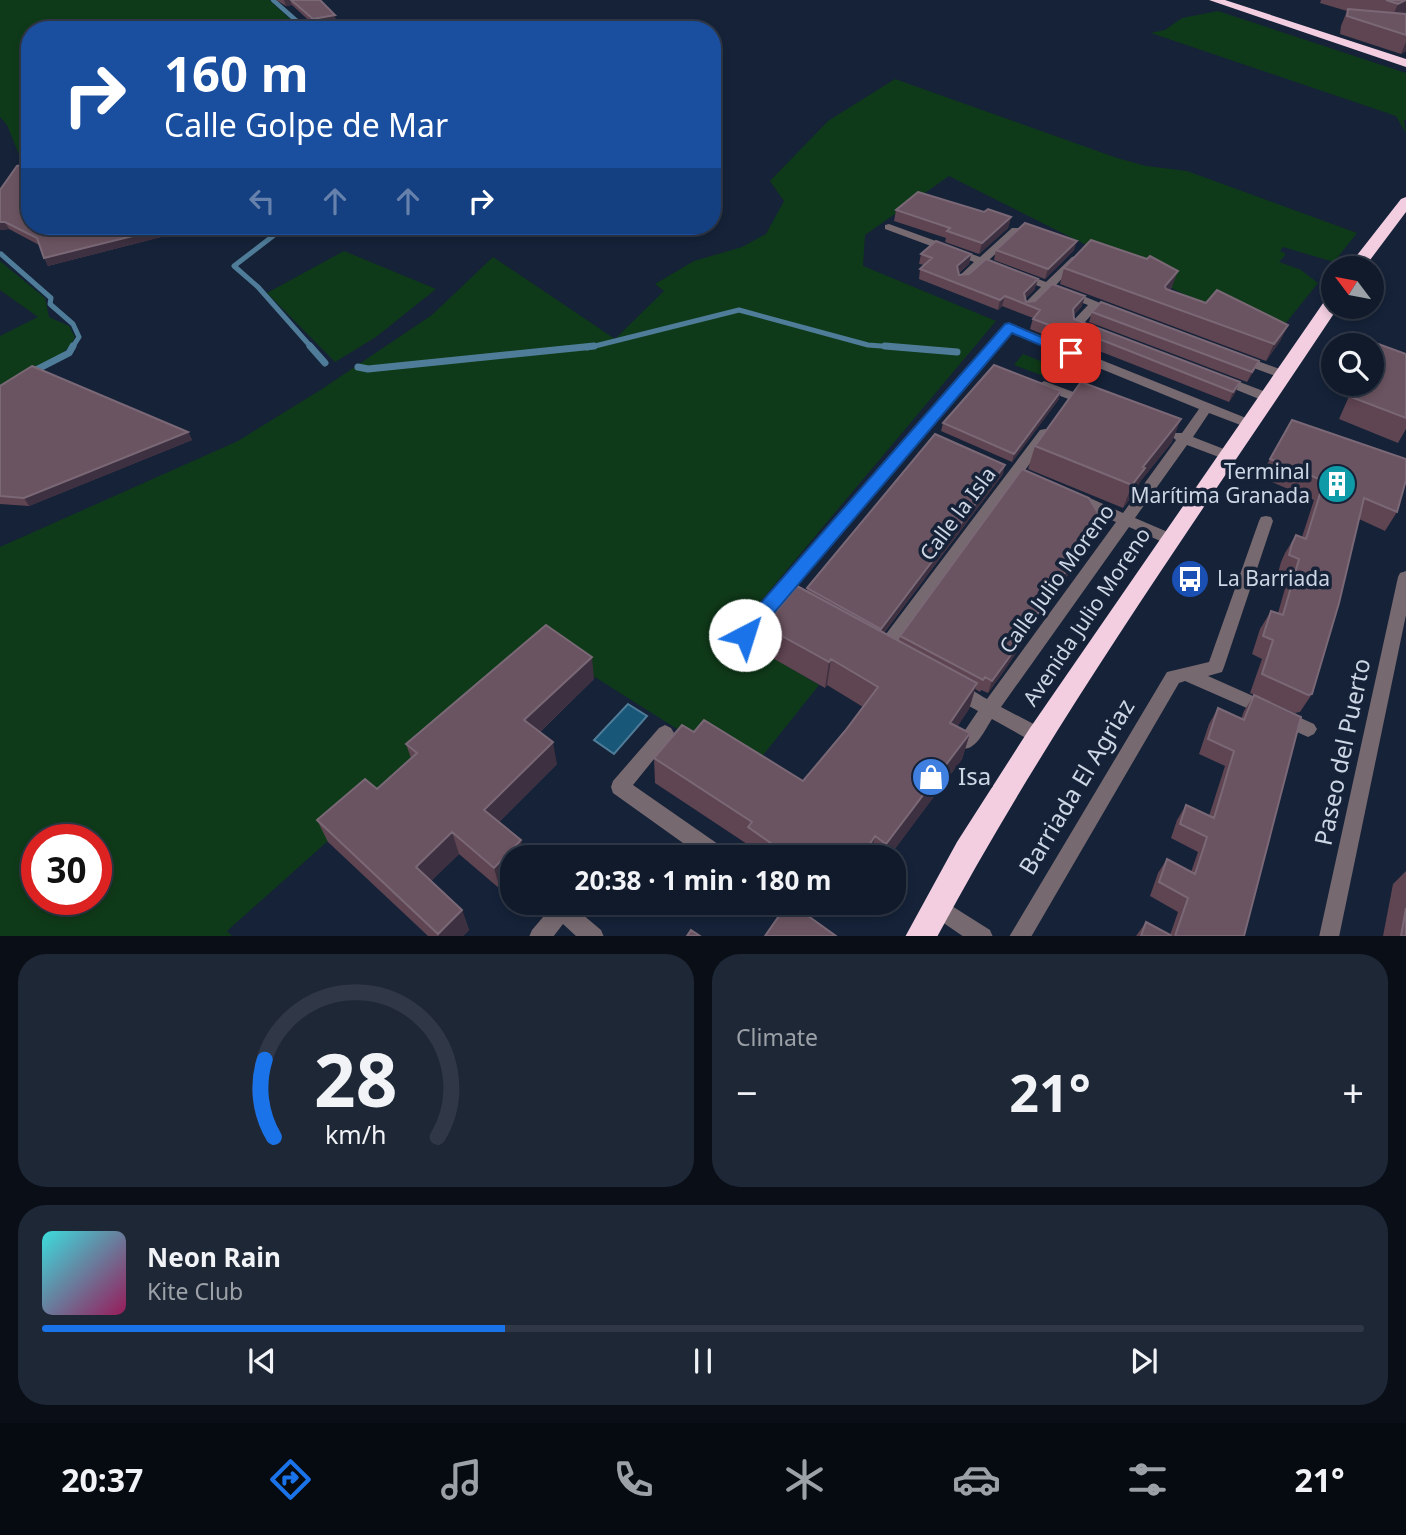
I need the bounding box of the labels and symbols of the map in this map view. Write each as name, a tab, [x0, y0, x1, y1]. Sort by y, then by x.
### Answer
north arrow	[1321, 256, 1384, 318]
pin	[1041, 323, 1101, 383]
place label: Terminal Marítima Granada	[1130, 457, 1310, 509]
street label: Calle la Isla	[913, 461, 1002, 566]
building icon: Terminal Marítima Granada	[1316, 463, 1358, 505]
street label: Calle Julio Moreno	[992, 498, 1120, 659]
street label: Avenida Julio Moreno	[1016, 522, 1156, 711]
bus stop icon: La Barriada	[1169, 558, 1211, 600]
place label: La Barriada	[1217, 564, 1330, 592]
position arrow	[708, 598, 782, 672]
street label: Paseo del Puerto	[1306, 655, 1377, 848]
street label: Barriada El Agriaz	[1010, 692, 1141, 880]
shop icon: Isa	[910, 756, 952, 798]
place label: Isa	[958, 759, 991, 792]
speed limit sign: 30	[21, 824, 112, 915]

